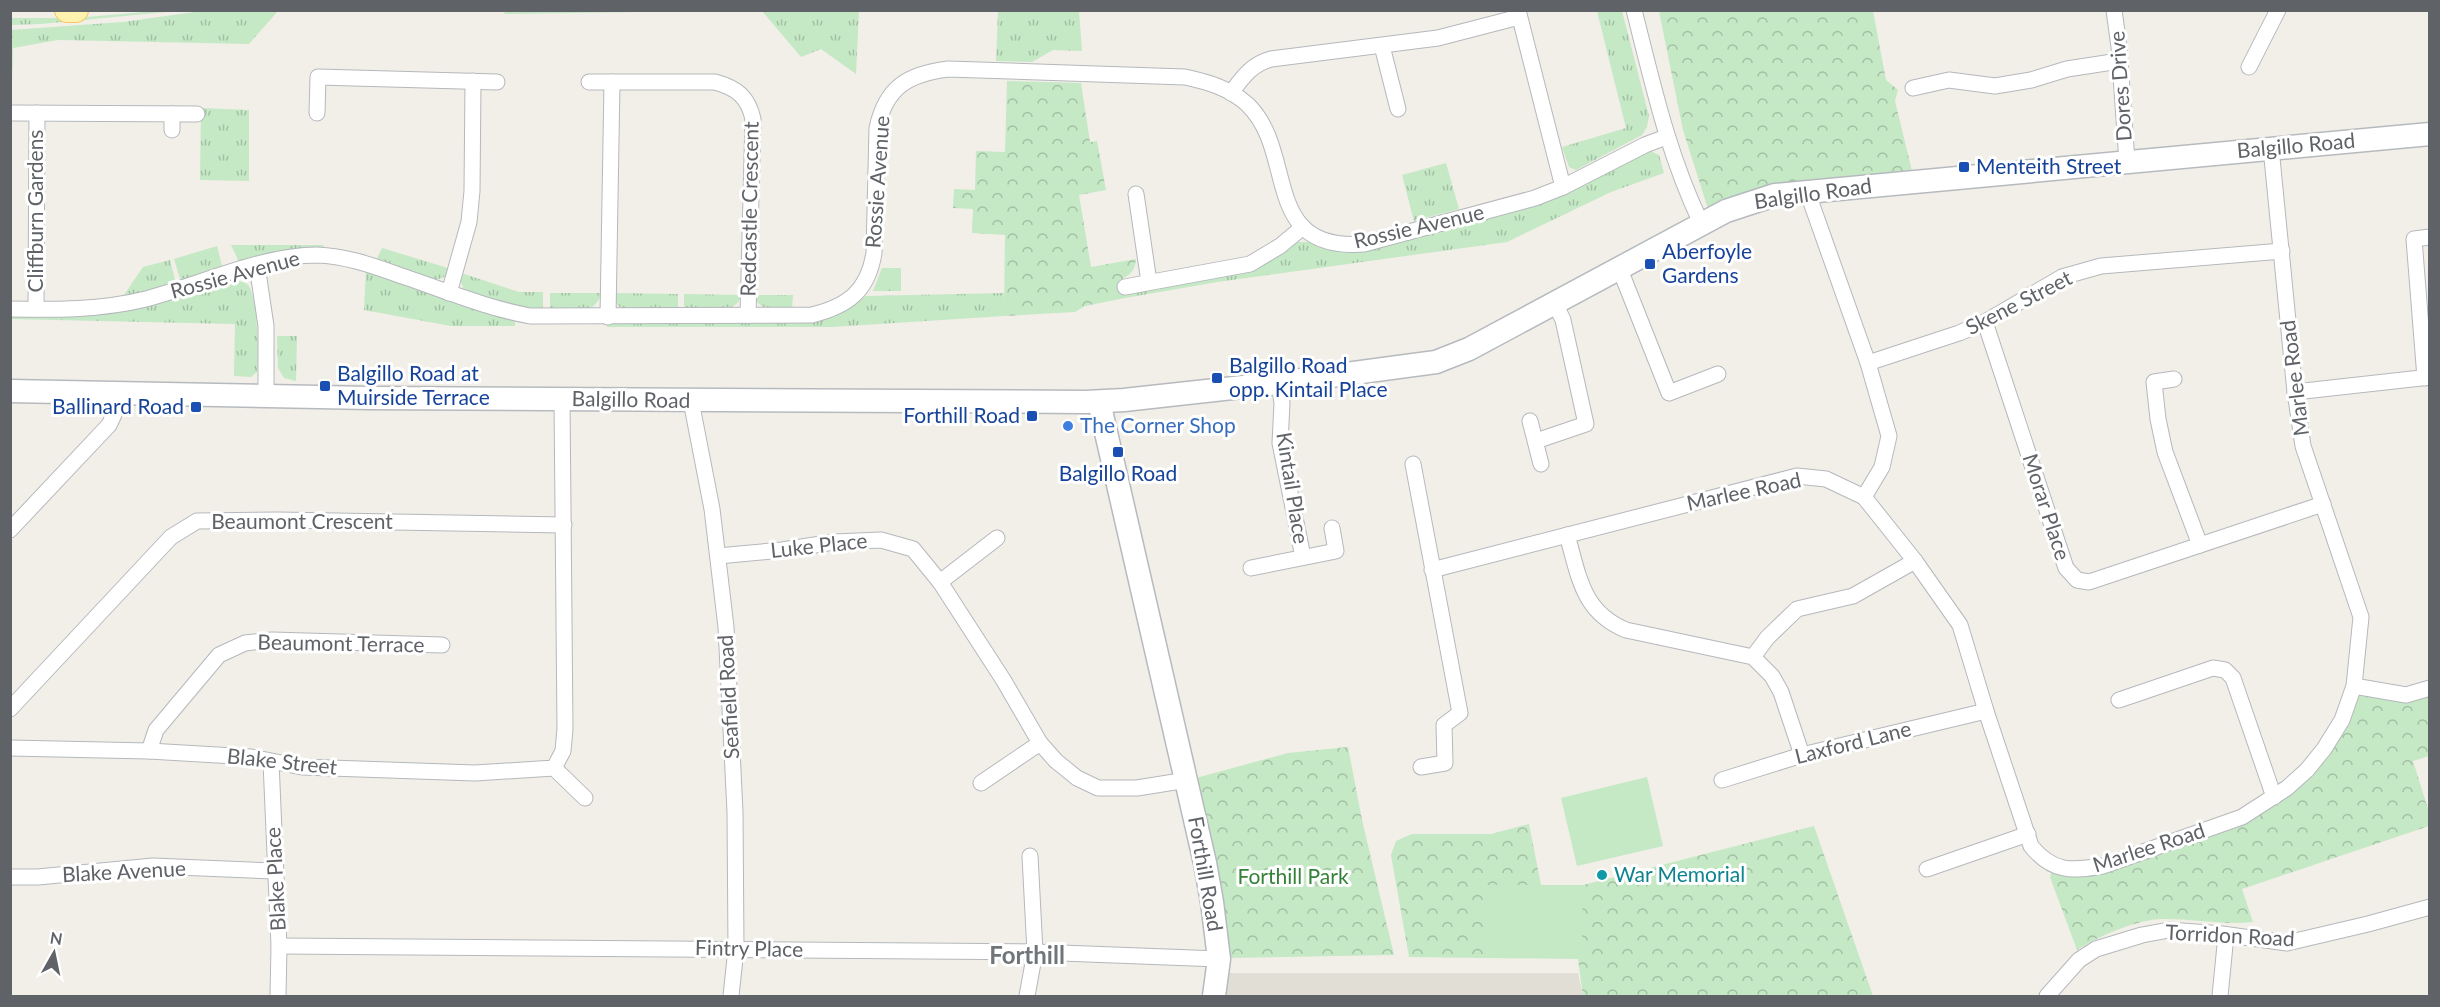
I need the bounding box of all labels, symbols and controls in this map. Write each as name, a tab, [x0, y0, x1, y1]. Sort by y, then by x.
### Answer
street label: Dores Drive	[2103, 30, 2136, 142]
street label: Rossie Avenue	[859, 115, 894, 249]
street label: Redcastle Crescent	[734, 121, 763, 297]
street label: Balgillo Road	[2236, 127, 2356, 162]
street label: Cliffburn Gardens	[22, 130, 47, 292]
place label: Menteith Street	[1976, 153, 2122, 178]
marker: Menteith Street	[1957, 160, 1971, 174]
street label: Balgillo Road	[1752, 172, 1873, 213]
street label: Rossie Avenue	[1351, 198, 1486, 253]
place label: Aberfoyle Gardens	[1662, 238, 1752, 287]
street label: Rossie Avenue	[167, 244, 302, 303]
marker: Aberfoyle Gardens	[1643, 257, 1657, 271]
street label: Skene Street	[1961, 264, 2076, 339]
street label: Marlee Road	[2274, 319, 2313, 437]
place label: Balgillo Road opp. Kintail Place	[1229, 352, 1388, 401]
place label: Balgillo Road at Muirside Terrace	[337, 360, 490, 409]
marker: Balgillo Road opp. Kintail Place	[1210, 371, 1224, 385]
marker: Balgillo Road at Muirside Terrace	[318, 379, 332, 393]
street label: Balgillo Road	[572, 385, 691, 412]
place label: Ballinard Road	[52, 393, 184, 418]
marker: Ballinard Road	[189, 400, 203, 414]
place label: Forthill Road	[903, 402, 1020, 427]
marker: Forthill Road	[1025, 409, 1039, 423]
place label: The Corner Shop	[1080, 412, 1236, 437]
marker: The Corner Shop	[1061, 419, 1075, 433]
street label: Kintail Place	[1272, 430, 1315, 545]
marker: Balgillo Road	[1111, 445, 1125, 459]
street label: Morar Place	[2018, 450, 2076, 563]
place label: Balgillo Road	[1059, 460, 1177, 485]
street label: Marlee Road	[1684, 466, 1803, 515]
street label: Beaumont Crescent	[211, 508, 393, 533]
street label: Luke Place	[769, 527, 869, 562]
street label: Beaumont Terrace	[257, 629, 425, 656]
street label: Seafield Road	[712, 634, 743, 760]
street label: Laxford Lane	[1792, 715, 1913, 768]
street label: Blake Street	[226, 742, 339, 779]
street label: Forthill Road	[1184, 814, 1229, 933]
street label: Marlee Road	[2089, 817, 2208, 876]
street label: Blake Place	[259, 826, 290, 932]
street label: Blake Avenue	[61, 855, 187, 886]
place label: War Memorial	[1614, 861, 1745, 886]
park label: Forthill Park	[1237, 863, 1349, 888]
marker: War Memorial	[1595, 868, 1609, 882]
street label: Torridon Road	[2165, 919, 2295, 950]
north arrow	[24, 923, 84, 983]
text: N	[49, 927, 64, 948]
street label: Fintry Place	[695, 934, 803, 961]
district label: Forthill	[989, 940, 1065, 969]

